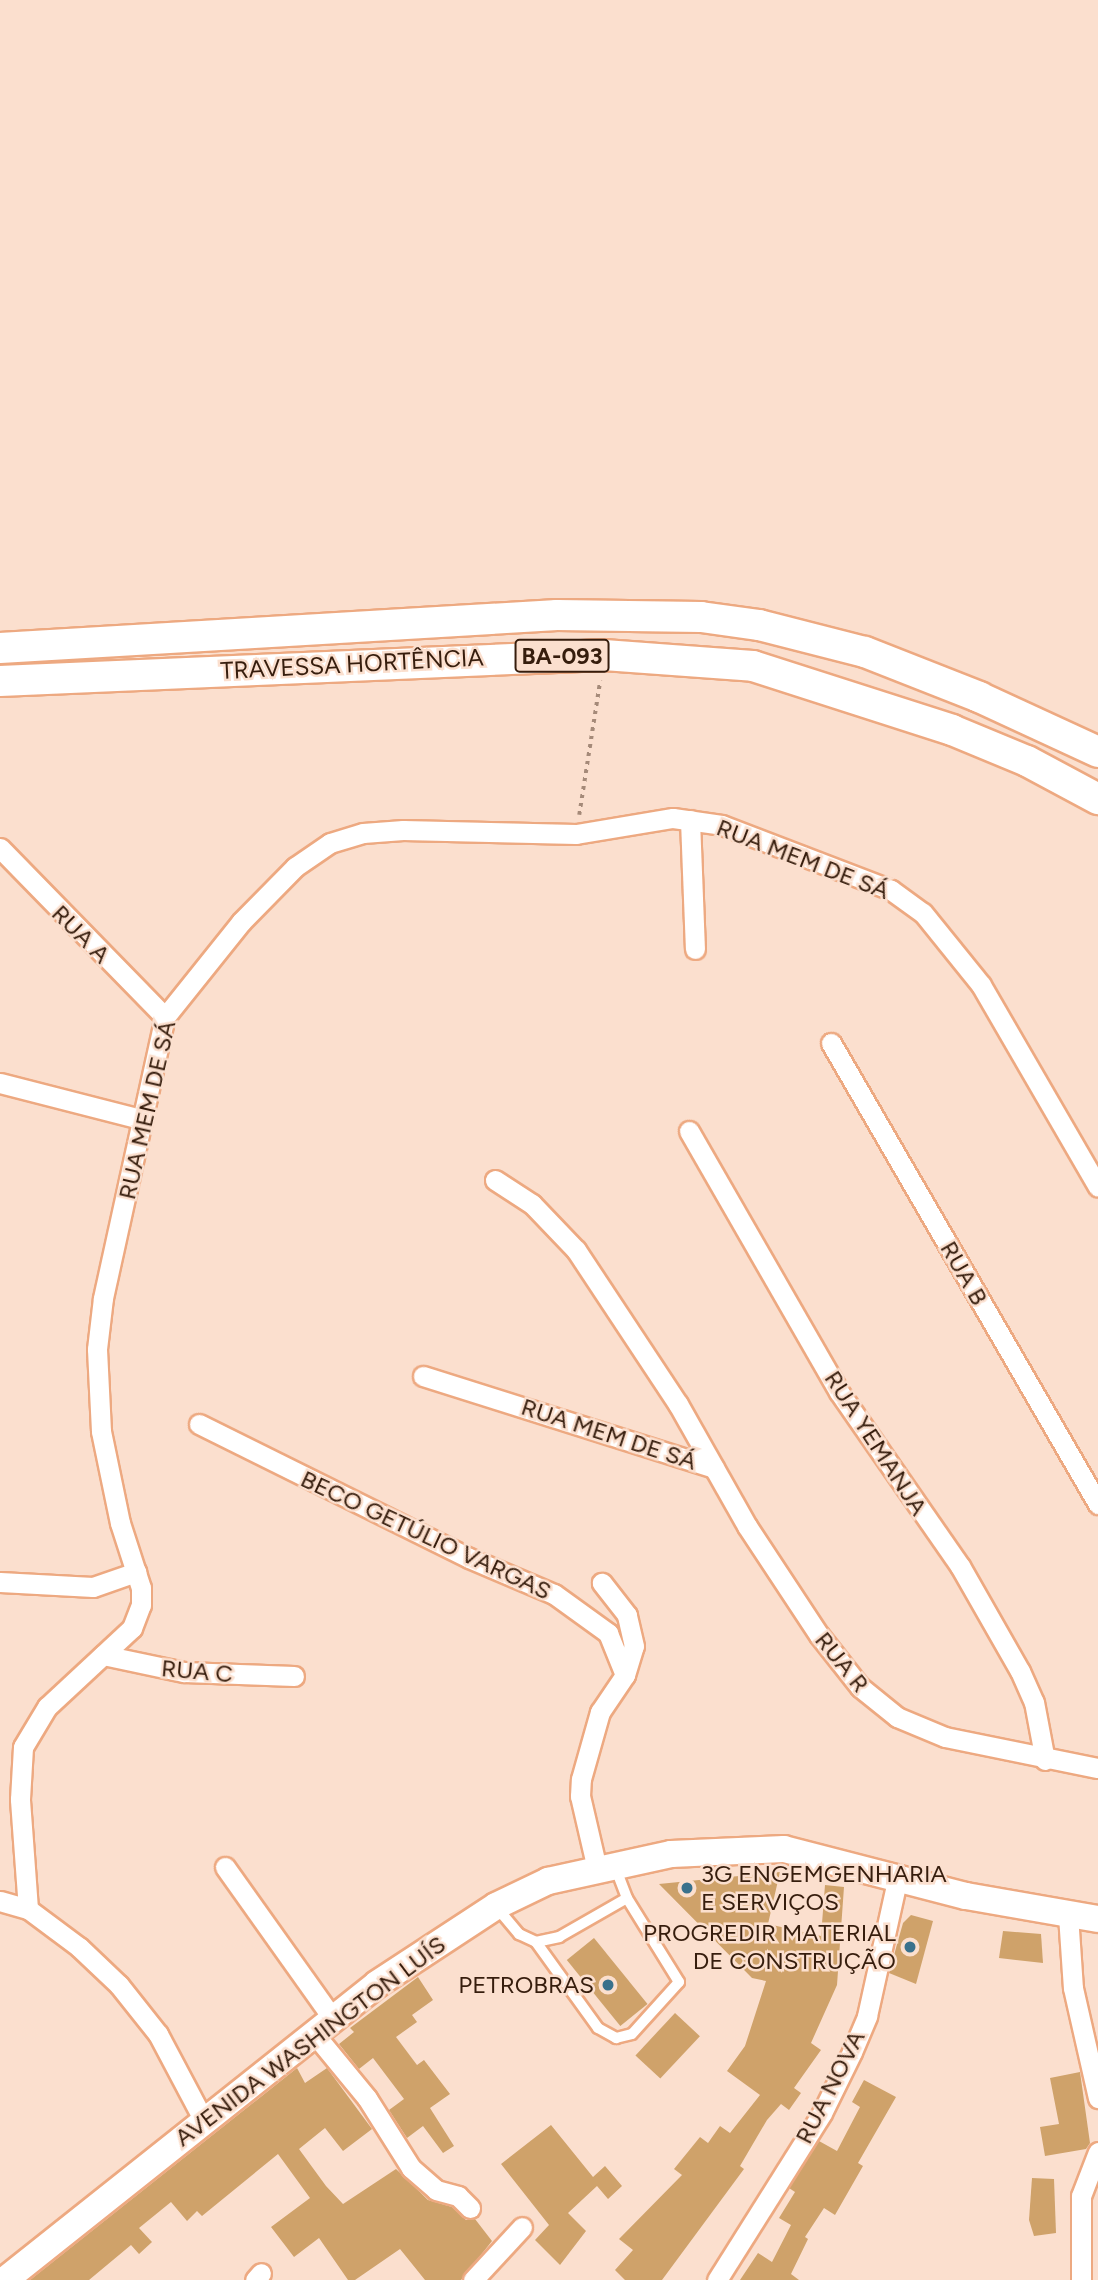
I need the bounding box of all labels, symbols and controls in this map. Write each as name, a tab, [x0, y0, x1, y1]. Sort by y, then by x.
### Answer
road number: BA-093	[513, 636, 611, 676]
street label: TRAVESSA HORTÊNCIA	[220, 643, 484, 685]
street label: RUA MEM DE SÁ	[713, 813, 893, 905]
street label: RUA A	[46, 899, 116, 969]
street label: RUA MEM DE SÁ	[112, 1018, 182, 1202]
street label: RUA B	[934, 1236, 994, 1310]
street label: RUA YEMANJA	[819, 1365, 933, 1521]
street label: RUA MEM DE SÁ	[518, 1392, 700, 1476]
street label: BECO GETÚLIO VARGAS	[296, 1464, 556, 1606]
street label: RUA R	[809, 1626, 875, 1698]
street label: RUA C	[160, 1654, 234, 1688]
place label: 3G ENGEMGENHARIA E SERVIÇOS	[701, 1860, 947, 1916]
marker: 3G ENGEMGENHARIA E SERVIÇOS	[679, 1880, 695, 1896]
place label: PROGREDIR MATERIAL DE CONSTRUÇÃO	[643, 1919, 896, 1975]
street label: AVENIDA WASHINGTON LUÍS	[169, 1930, 451, 2152]
marker: PROGREDIR MATERIAL DE CONSTRUÇÃO	[902, 1939, 918, 1955]
place label: PETROBRAS	[458, 1971, 594, 1999]
marker: PETROBRAS	[600, 1977, 616, 1993]
street label: RUA NOVA	[789, 2026, 871, 2148]

